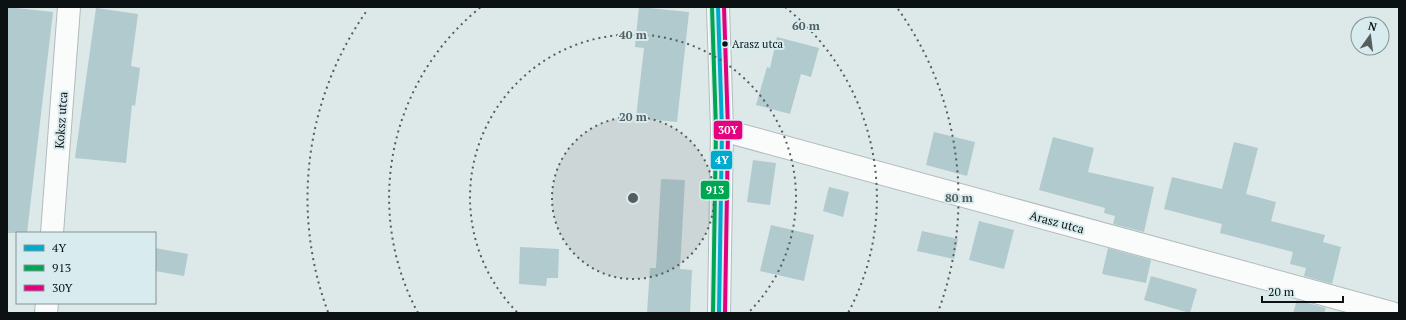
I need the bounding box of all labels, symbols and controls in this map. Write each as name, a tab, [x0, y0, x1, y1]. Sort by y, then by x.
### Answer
north arrow	[1350, 16, 1390, 56]
text: 60 m	[792, 18, 820, 33]
text: N	[1367, 18, 1379, 34]
text: 40 m	[619, 27, 647, 42]
place label: Arasz utca	[732, 37, 784, 51]
marker: Arasz utca	[720, 39, 730, 49]
street label: Koksz utca	[52, 91, 70, 149]
text: 20 m	[619, 109, 647, 124]
line badge: 30Y	[713, 120, 743, 140]
text: 30Y	[718, 123, 738, 137]
line badge: 4Y	[710, 150, 733, 170]
text: 4Y	[715, 153, 729, 167]
line badge: 913	[700, 180, 730, 200]
text: 913	[706, 183, 724, 197]
text: 80 m	[945, 190, 973, 205]
centre of rings	[626, 191, 640, 205]
street label: Arasz utca	[1028, 208, 1086, 236]
legend	[16, 232, 156, 304]
text: 4Y	[52, 240, 66, 255]
text: 913	[52, 260, 71, 275]
scale bar	[1262, 278, 1343, 304]
text: 30Y	[52, 280, 73, 295]
text: 20 m	[1268, 284, 1295, 299]

